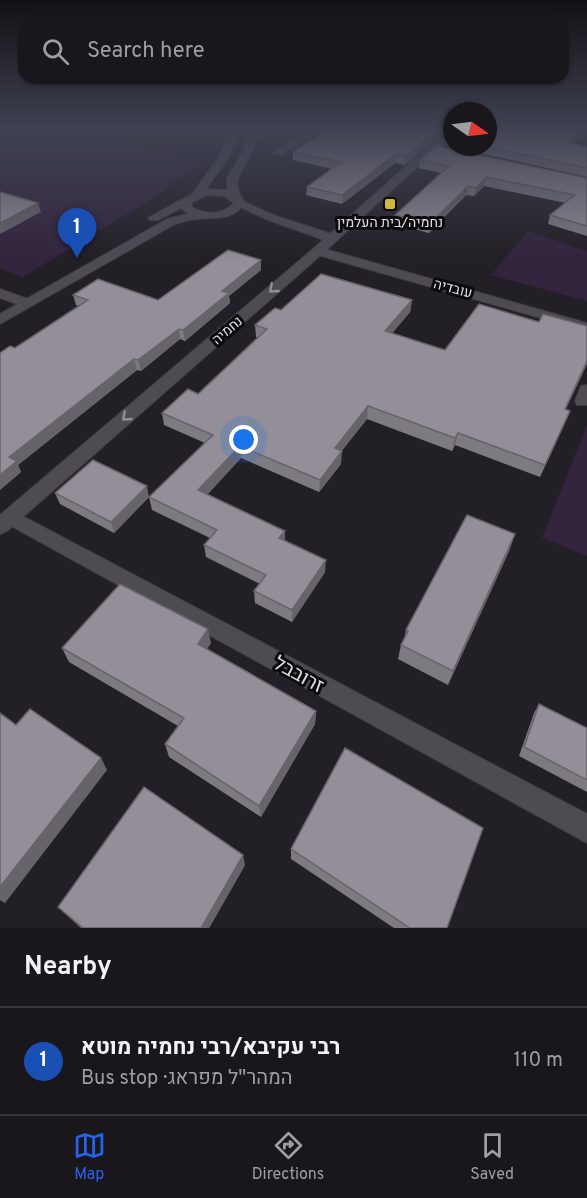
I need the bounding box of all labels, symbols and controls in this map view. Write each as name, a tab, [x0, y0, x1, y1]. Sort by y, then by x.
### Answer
search box	[18, 18, 569, 84]
icon: search	[39, 35, 72, 68]
text: Search here	[87, 38, 205, 65]
north arrow	[443, 102, 497, 156]
marker: נחמיה/בית העלמין	[383, 197, 397, 211]
pin: 1	[58, 208, 97, 258]
place label: נחמיה/בית העלמין	[337, 215, 443, 232]
street label: עובדיה	[431, 276, 474, 303]
one-way arrow	[269, 282, 280, 293]
street label: נחמיה	[209, 313, 247, 349]
one-way arrow	[122, 410, 133, 421]
your location	[229, 425, 258, 454]
street label: זרובבל	[268, 651, 328, 700]
text: Nearby	[24, 951, 112, 984]
text: רבי עקיבא/רבי נחמיה מוטא	[81, 1035, 340, 1062]
text: 1	[40, 1048, 48, 1074]
text: 110 m	[514, 1048, 563, 1074]
text: Bus stop · המהר"ל מפראג	[81, 1066, 292, 1092]
tab: Map	[73, 1129, 106, 1185]
tab: Directions	[252, 1129, 324, 1185]
tab: Saved	[470, 1129, 514, 1185]

